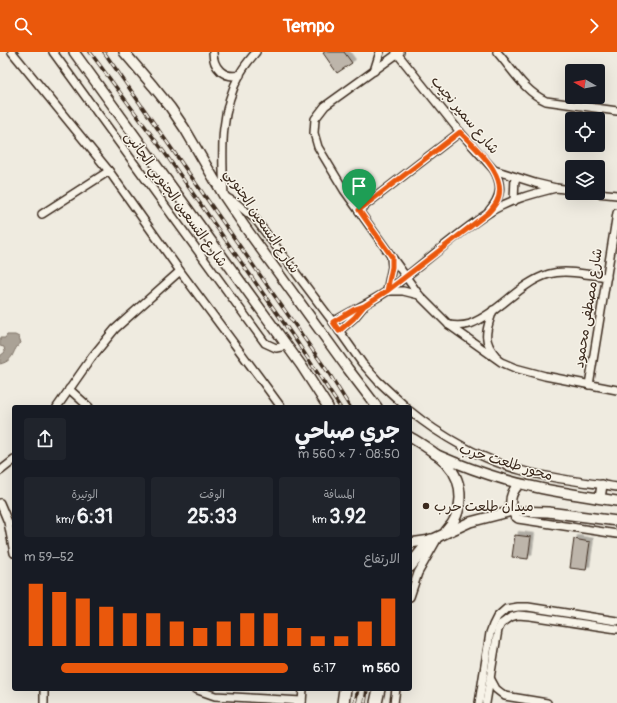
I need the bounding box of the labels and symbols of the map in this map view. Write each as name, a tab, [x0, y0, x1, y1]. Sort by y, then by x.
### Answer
north arrow	[565, 64, 605, 104]
street label: شارع سمير نجيب	[427, 73, 503, 158]
street label: شارع التسعين الجنوبي الجانبى	[118, 128, 231, 273]
street label: شارع التسعين الجنوبي	[217, 166, 303, 279]
pin	[342, 169, 376, 210]
street label: شارع مصطفى محمود	[570, 247, 607, 369]
street label: محور طلعت حرب	[457, 440, 555, 484]
place label: ميدان طلعت حرب	[434, 498, 534, 515]
marker: ميدان طلعت حرب	[421, 501, 431, 511]

